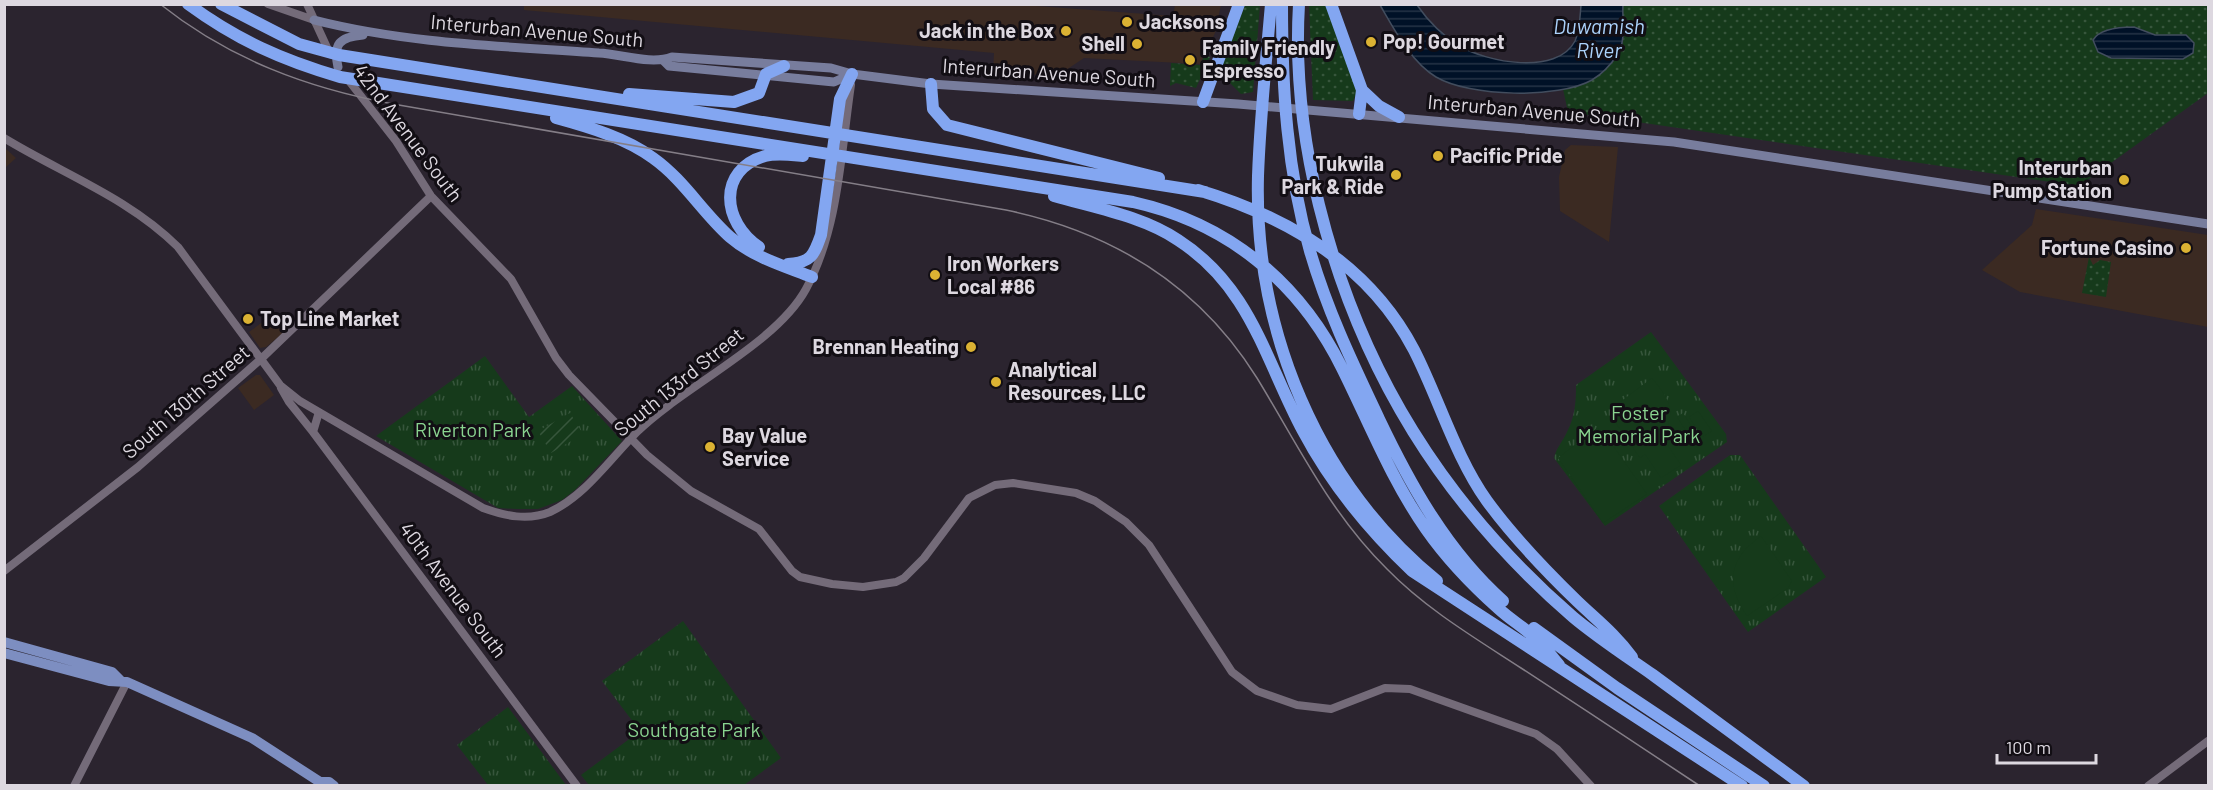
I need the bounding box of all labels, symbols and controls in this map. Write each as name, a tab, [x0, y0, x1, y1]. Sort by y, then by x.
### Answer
street label: Interurban Avenue South	[430, 9, 645, 51]
place label: Jacksons	[1139, 9, 1225, 33]
water label: Duwamish River	[1553, 13, 1645, 62]
marker: Jacksons	[1120, 15, 1134, 29]
place label: Jack in the Box	[919, 18, 1054, 42]
marker: Jack in the Box	[1059, 24, 1073, 38]
place label: Pop! Gourmet	[1383, 29, 1505, 53]
place label: Shell	[1082, 31, 1125, 55]
place label: Family Friendly Espresso	[1202, 35, 1335, 82]
marker: Pop! Gourmet	[1364, 35, 1378, 49]
marker: Shell	[1130, 37, 1144, 51]
street label: Interurban Avenue South	[942, 53, 1157, 91]
marker: Family Friendly Espresso	[1183, 53, 1197, 67]
street label: 42nd Avenue South	[349, 59, 468, 206]
street label: Interurban Avenue South	[1427, 89, 1642, 131]
place label: Pacific Pride	[1450, 143, 1563, 167]
marker: Pacific Pride	[1431, 149, 1445, 163]
place label: Tukwila Park & Ride	[1282, 151, 1384, 198]
place label: Interurban Pump Station	[1992, 155, 2112, 202]
marker: Tukwila Park & Ride	[1389, 168, 1403, 182]
marker: Interurban Pump Station	[2117, 173, 2131, 187]
place label: Fortune Casino	[2041, 235, 2174, 259]
marker: Fortune Casino	[2179, 241, 2193, 255]
place label: Iron Workers Local #86	[947, 251, 1059, 298]
marker: Iron Workers Local #86	[928, 268, 942, 282]
place label: Top Line Market	[260, 306, 399, 330]
marker: Top Line Market	[241, 312, 255, 326]
street label: South 133rd Street	[609, 322, 748, 441]
place label: Brennan Heating	[812, 334, 959, 358]
street label: South 130th Street	[117, 339, 254, 463]
marker: Brennan Heating	[964, 340, 978, 354]
place label: Analytical Resources, LLC	[1008, 357, 1146, 404]
marker: Analytical Resources, LLC	[989, 375, 1003, 389]
park label: Foster Memorial Park	[1578, 400, 1700, 447]
park label: Riverton Park	[415, 417, 531, 441]
place label: Bay Value Service	[722, 423, 807, 470]
marker: Bay Value Service	[703, 440, 717, 454]
street label: 40th Avenue South	[395, 517, 513, 662]
park label: Southgate Park	[627, 717, 761, 741]
scale bar	[1997, 727, 2096, 765]
text: 100 m	[2006, 736, 2051, 758]

